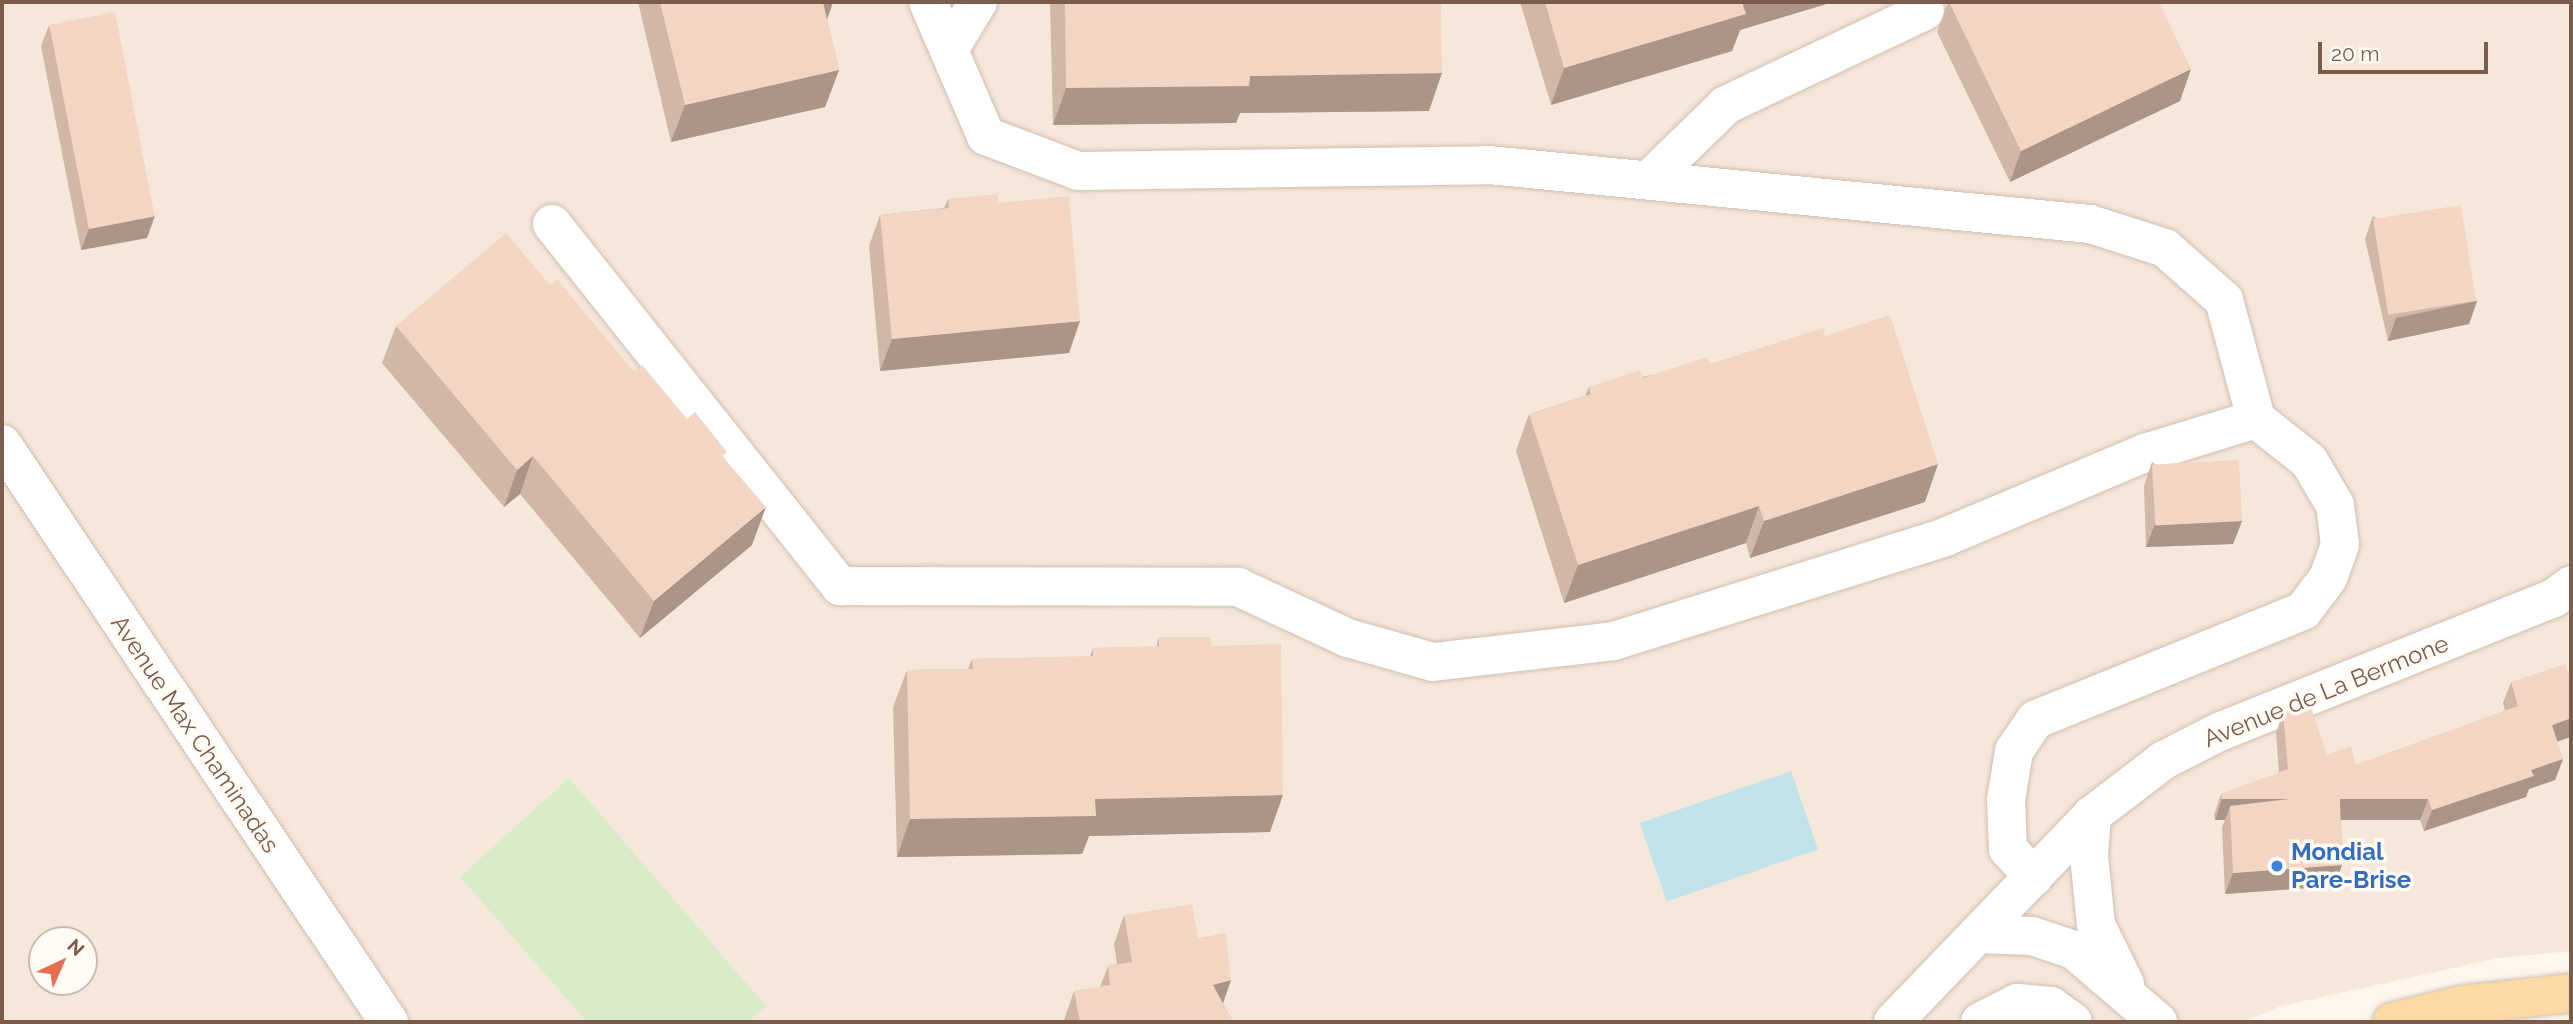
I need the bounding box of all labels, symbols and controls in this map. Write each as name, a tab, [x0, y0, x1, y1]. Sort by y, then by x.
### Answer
scale bar	[2321, 28, 2491, 72]
text: 20 m	[2331, 41, 2379, 66]
street label: Avenue Max Chaminadas	[105, 610, 285, 858]
street label: Avenue de La Bermone	[2199, 629, 2453, 753]
place label: Mondial Pare-Brise	[2291, 838, 2411, 894]
marker: Mondial Pare-Brise	[2269, 858, 2285, 874]
north arrow	[28, 926, 98, 996]
text: N	[63, 934, 89, 960]

